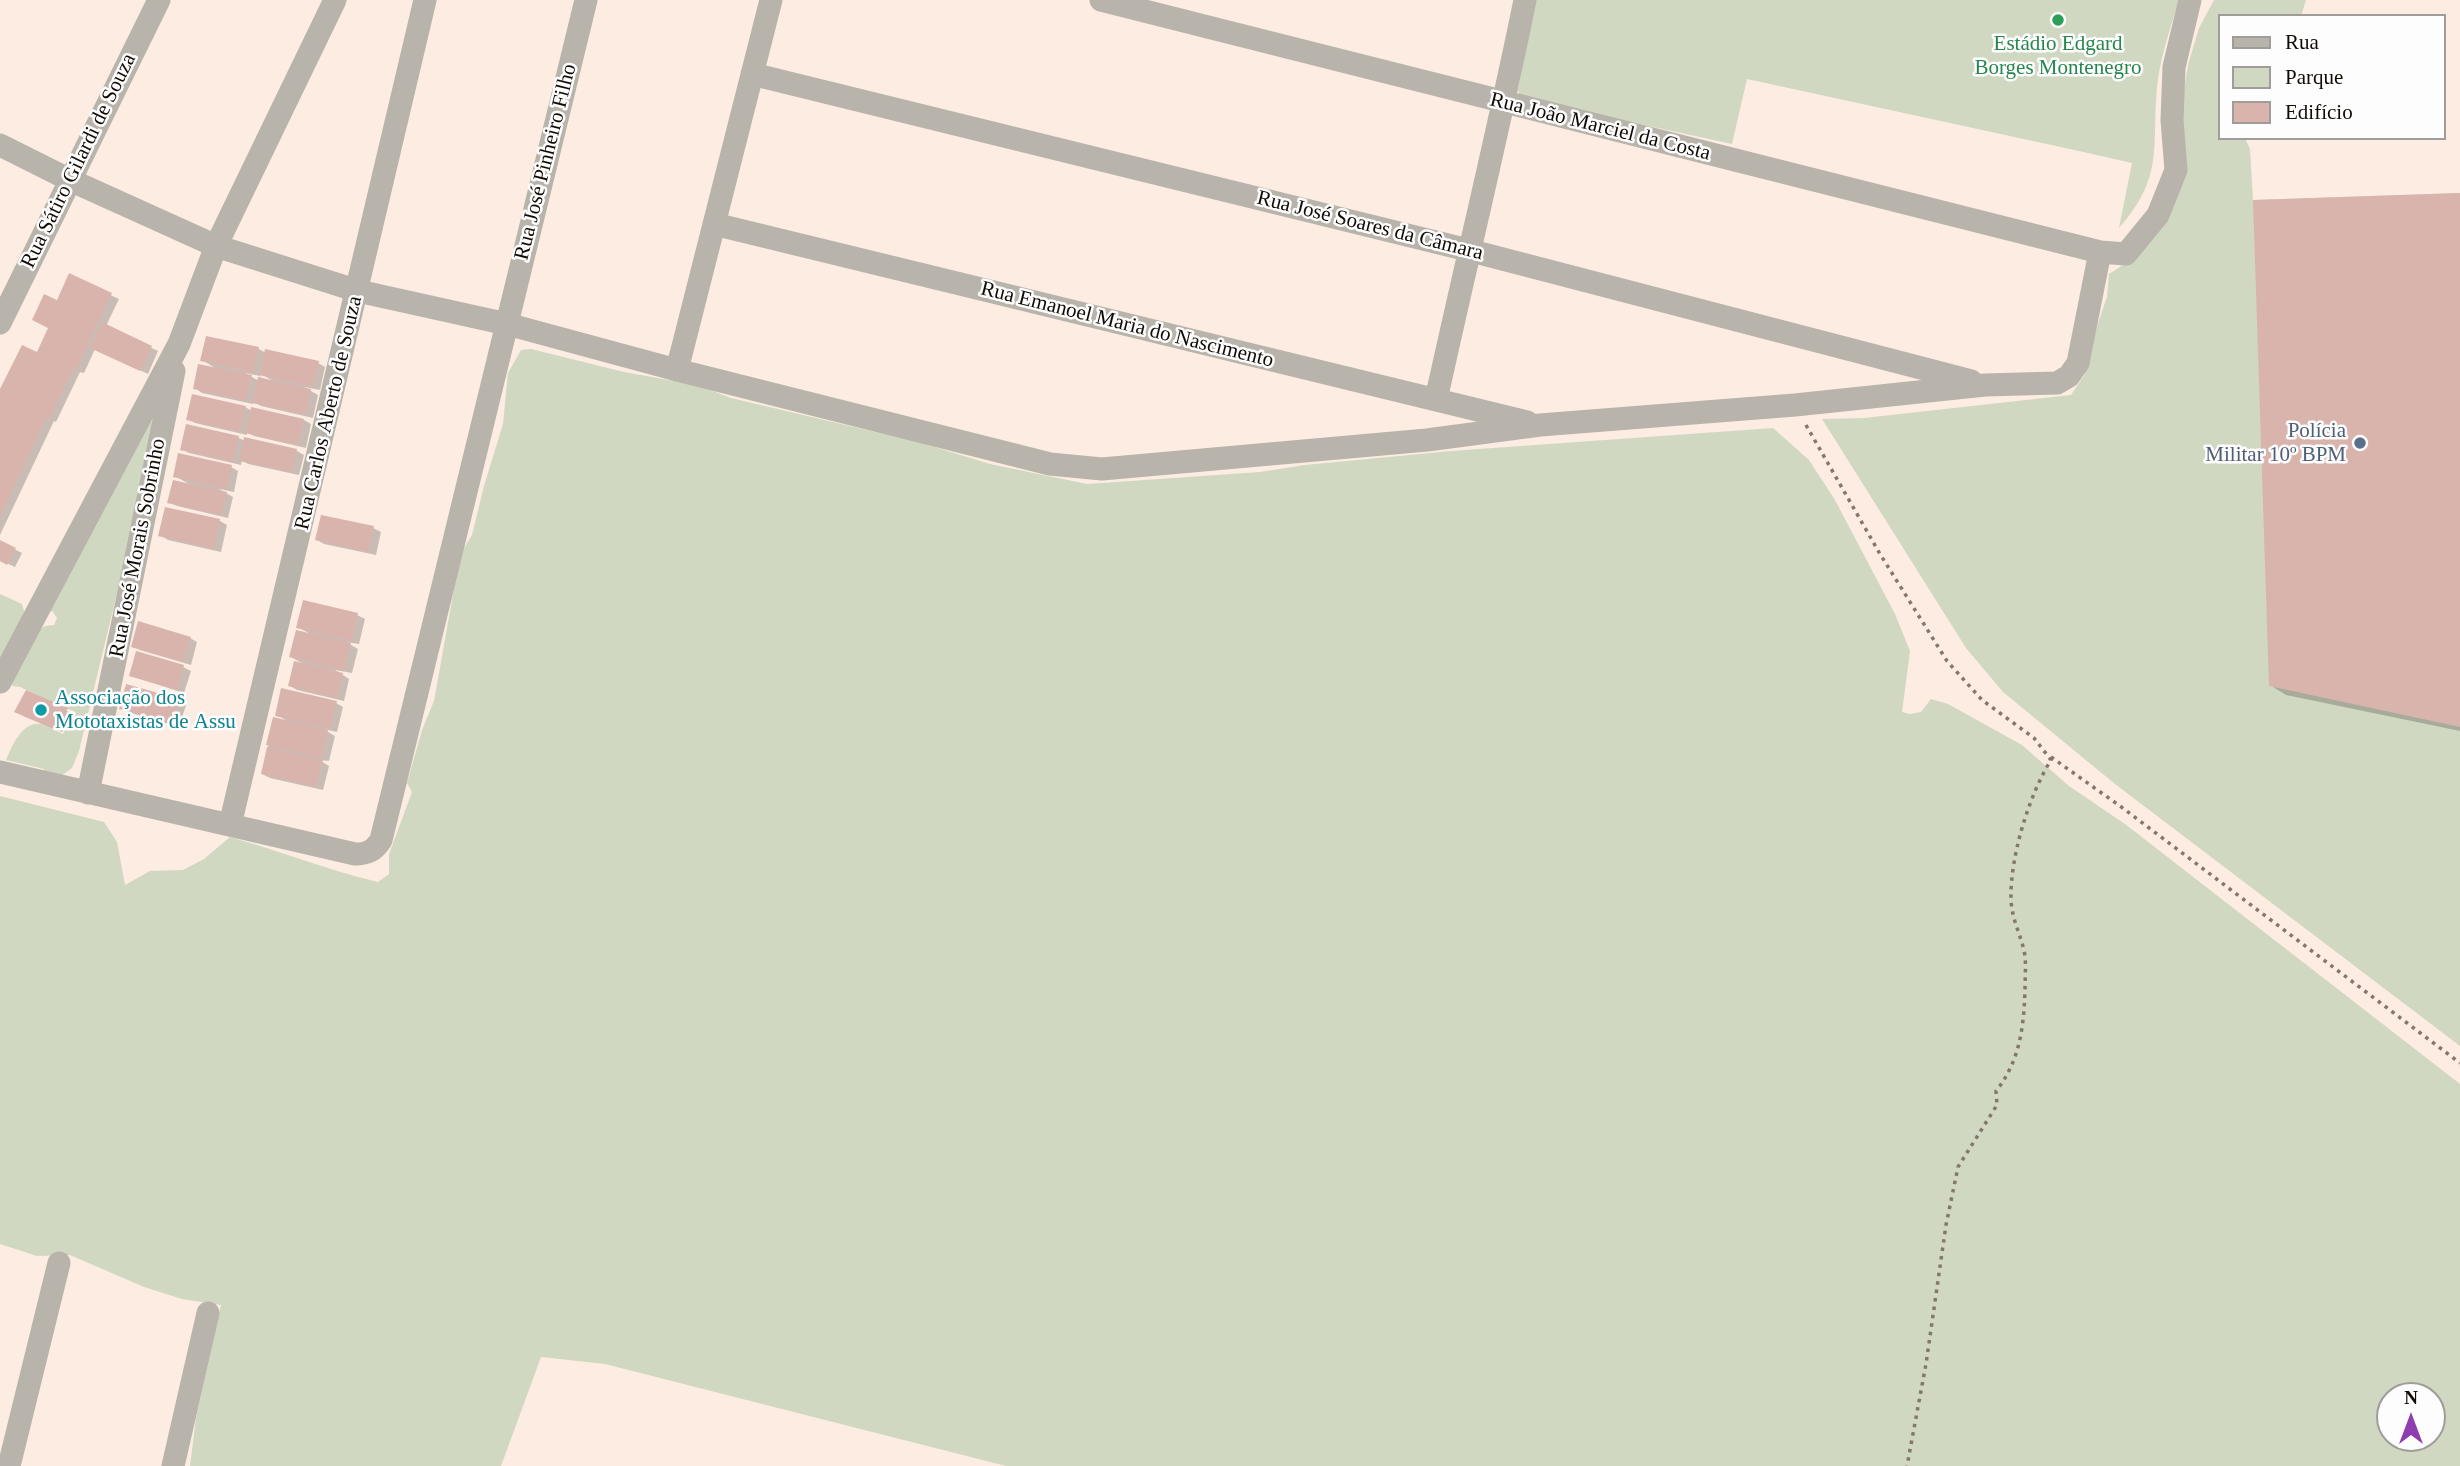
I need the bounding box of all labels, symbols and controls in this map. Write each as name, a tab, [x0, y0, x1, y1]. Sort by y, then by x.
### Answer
marker: Estádio Edgard Borges Montenegro	[2050, 12, 2066, 28]
legend	[2218, 14, 2446, 140]
text: Rua	[2285, 30, 2319, 54]
place label: Estádio Edgard Borges Montenegro	[1974, 31, 2142, 81]
street label: Rua Sátiro Gilardi de Souza	[16, 50, 142, 272]
street label: Rua José Pinheiro Filho	[509, 61, 583, 263]
text: Parque	[2285, 65, 2343, 89]
street label: Rua João Marciel da Costa	[1487, 87, 1713, 167]
text: Edifício	[2285, 100, 2353, 124]
street label: Rua José Soares da Câmara	[1254, 186, 1486, 266]
street label: Rua Emanoel Maria do Nascimento	[978, 276, 1276, 374]
street label: Rua Carlos Aberto de Souza	[290, 294, 368, 532]
place label: Polícia Militar 10º BPM	[2205, 418, 2346, 468]
marker: Polícia Militar 10º BPM	[2352, 435, 2368, 451]
street label: Rua José Morais Sobrinho	[104, 437, 172, 659]
place label: Associação dos Mototaxistas de Assu	[55, 685, 236, 735]
marker: Associação dos Mototaxistas de Assu	[33, 702, 49, 718]
north arrow	[2376, 1382, 2446, 1452]
text: N	[2404, 1387, 2418, 1408]

